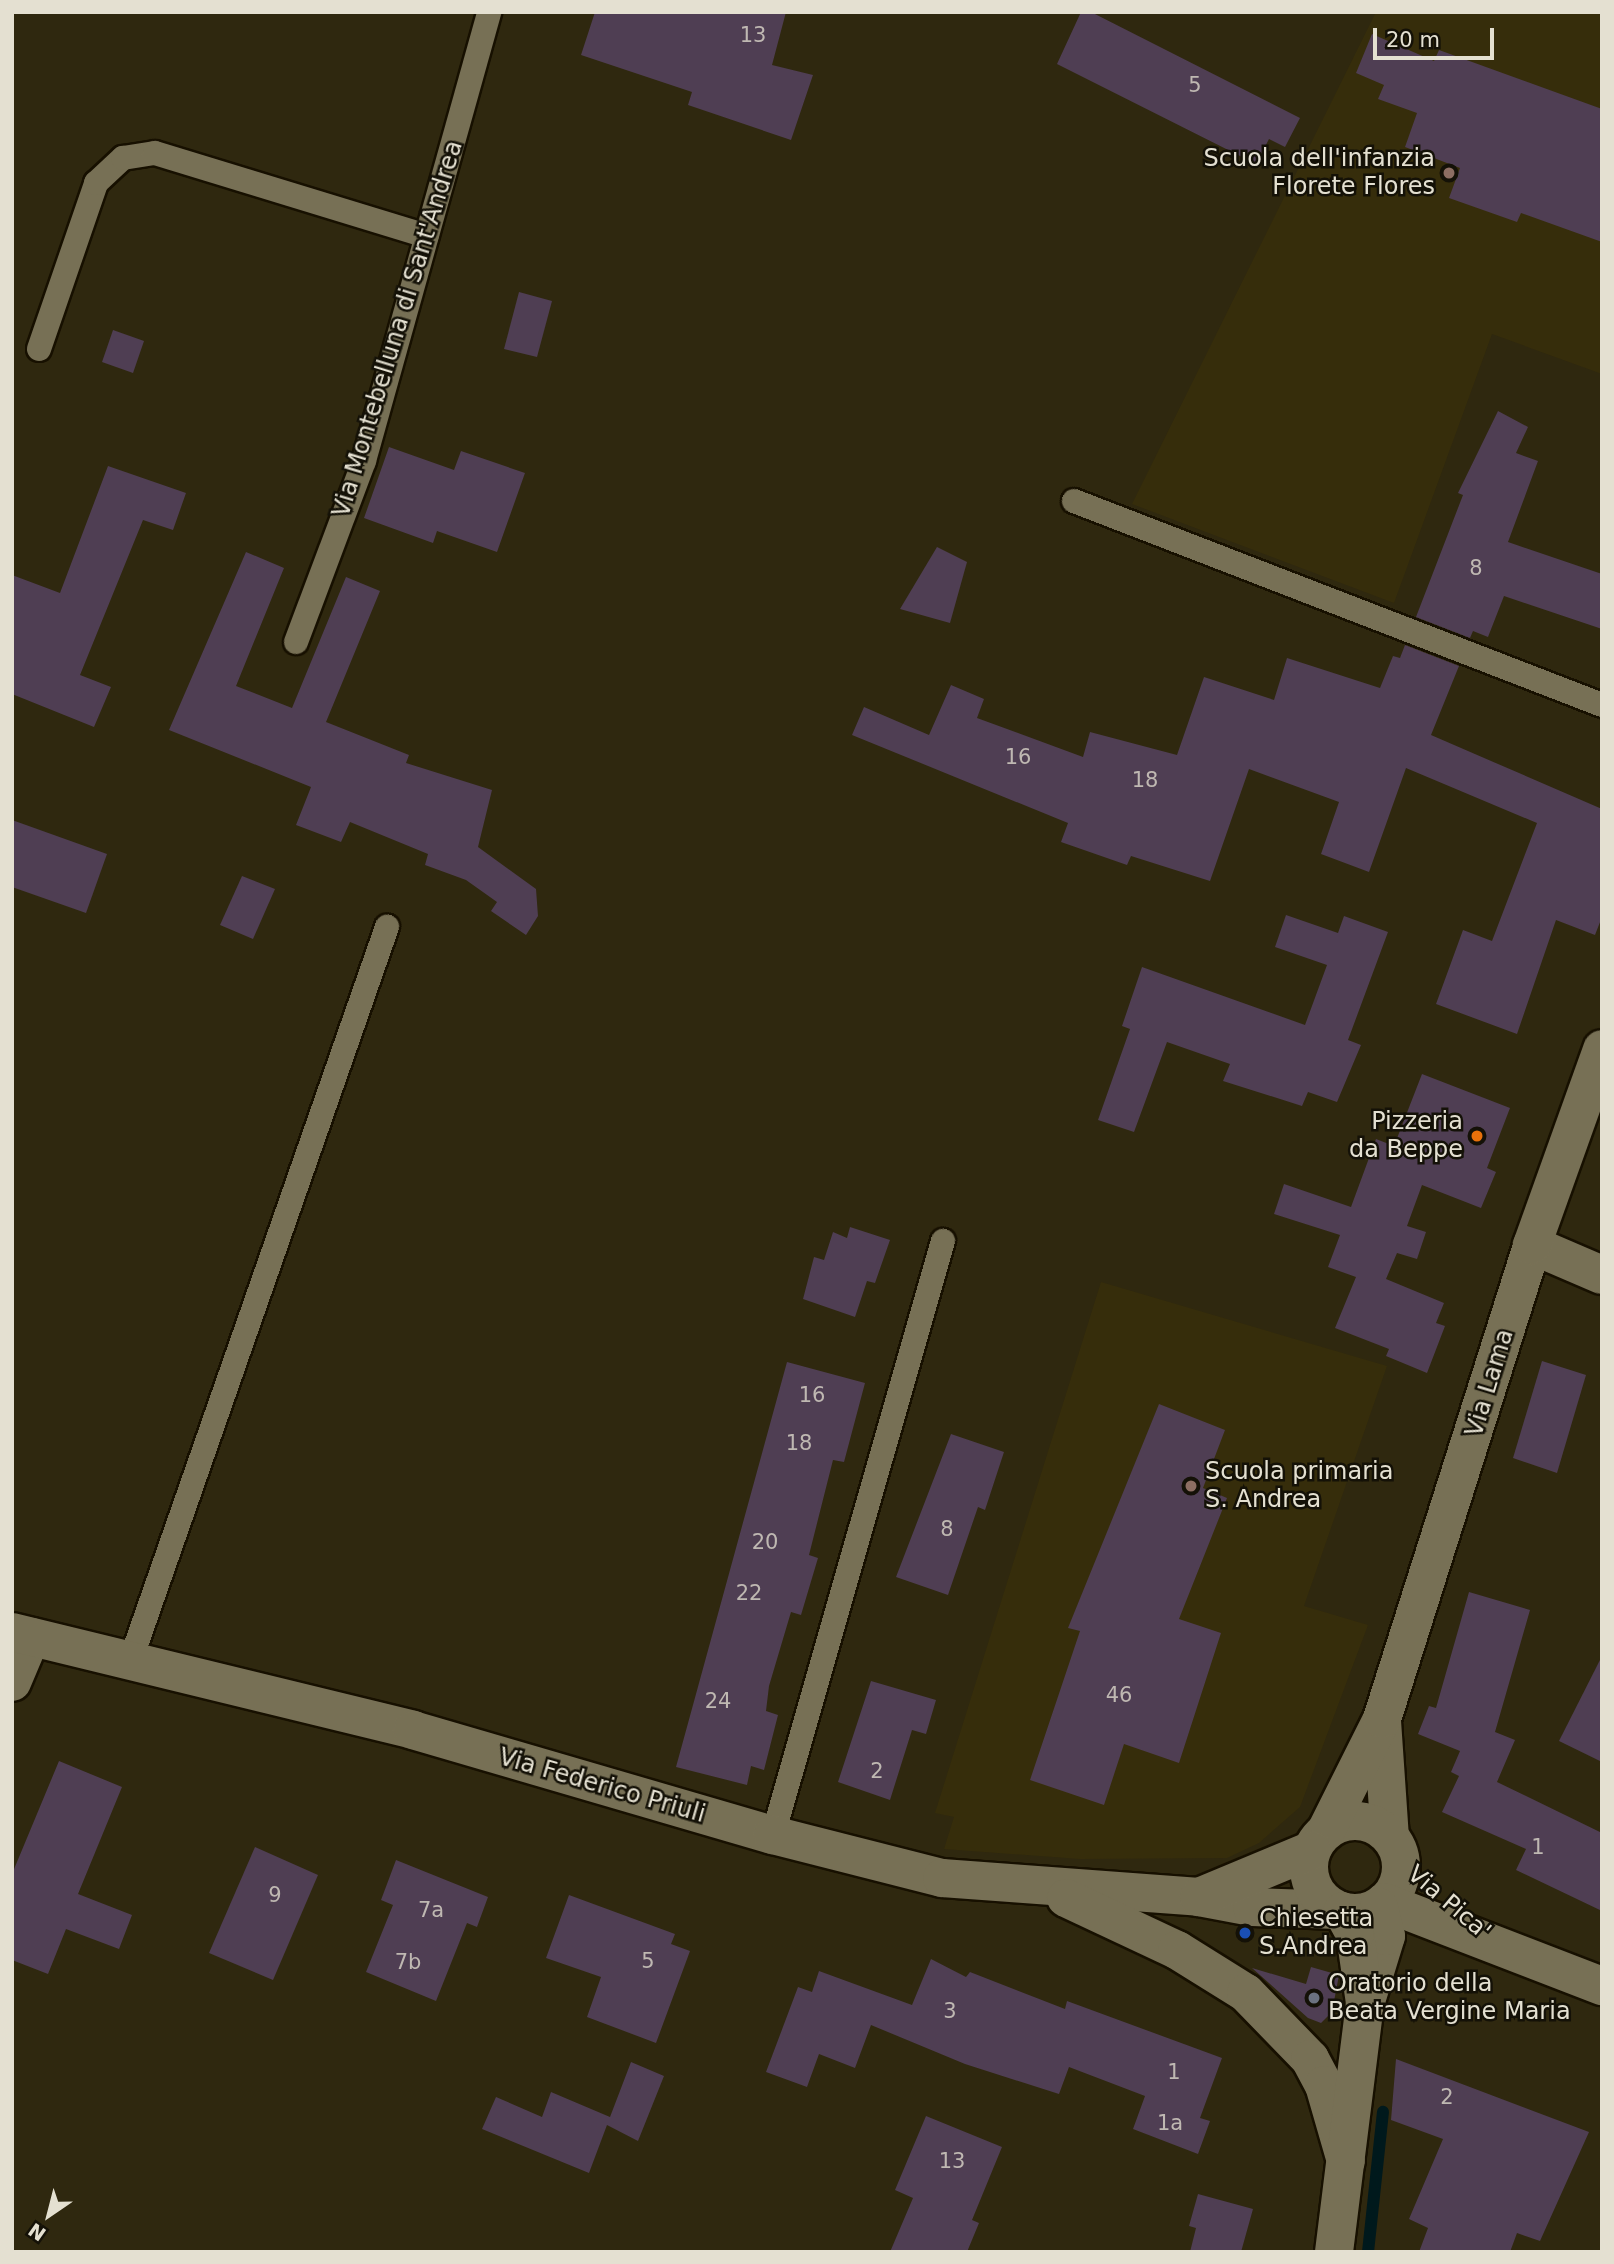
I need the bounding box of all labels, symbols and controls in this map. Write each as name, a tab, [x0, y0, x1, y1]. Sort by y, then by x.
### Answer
scale bar	[1376, 14, 1497, 58]
house number: 13	[740, 22, 766, 48]
text: 20 m	[1386, 28, 1440, 52]
house number: 5	[1188, 72, 1202, 98]
street label: Via Montebelluna di Sant'Andrea	[327, 137, 469, 521]
place label: Scuola dell'infanzia Florete Flores	[1204, 145, 1435, 201]
marker: Scuola dell'infanzia Florete Flores	[1441, 165, 1457, 181]
house number: 8	[1469, 555, 1483, 581]
house number: 16	[1005, 744, 1031, 770]
house number: 18	[1132, 767, 1158, 793]
place label: Pizzeria da Beppe	[1349, 1108, 1463, 1164]
marker: Pizzeria da Beppe	[1469, 1128, 1485, 1144]
street label: Via Lama	[1460, 1326, 1520, 1440]
house number: 16	[799, 1382, 825, 1408]
house number: 18	[786, 1430, 812, 1456]
place label: Scuola primaria S. Andrea	[1205, 1458, 1393, 1514]
marker: Scuola primaria S. Andrea	[1183, 1478, 1199, 1494]
house number: 8	[940, 1516, 954, 1542]
house number: 20	[752, 1529, 778, 1555]
house number: 22	[736, 1580, 762, 1606]
house number: 46	[1106, 1682, 1132, 1708]
house number: 24	[705, 1688, 731, 1714]
street label: Via Federico Priuli	[495, 1743, 709, 1829]
house number: 2	[870, 1758, 884, 1784]
house number: 1	[1531, 1834, 1545, 1860]
street label: Via Pica'	[1401, 1860, 1497, 1946]
house number: 9	[268, 1882, 282, 1908]
house number: 7a	[418, 1897, 444, 1923]
place label: Chiesetta S.Andrea	[1259, 1905, 1373, 1961]
marker: Chiesetta S.Andrea	[1237, 1925, 1253, 1941]
house number: 5	[641, 1948, 655, 1974]
house number: 7b	[395, 1949, 421, 1975]
place label: Oratorio della Beata Vergine Maria	[1328, 1970, 1571, 2026]
marker: Oratorio della Beata Vergine Maria	[1306, 1990, 1322, 2006]
house number: 3	[943, 1998, 957, 2024]
house number: 1	[1167, 2059, 1181, 2085]
house number: 2	[1440, 2084, 1454, 2110]
house number: 1a	[1157, 2110, 1183, 2136]
house number: 13	[939, 2148, 965, 2174]
north arrow	[14, 2180, 84, 2250]
text: N	[24, 2219, 50, 2246]

